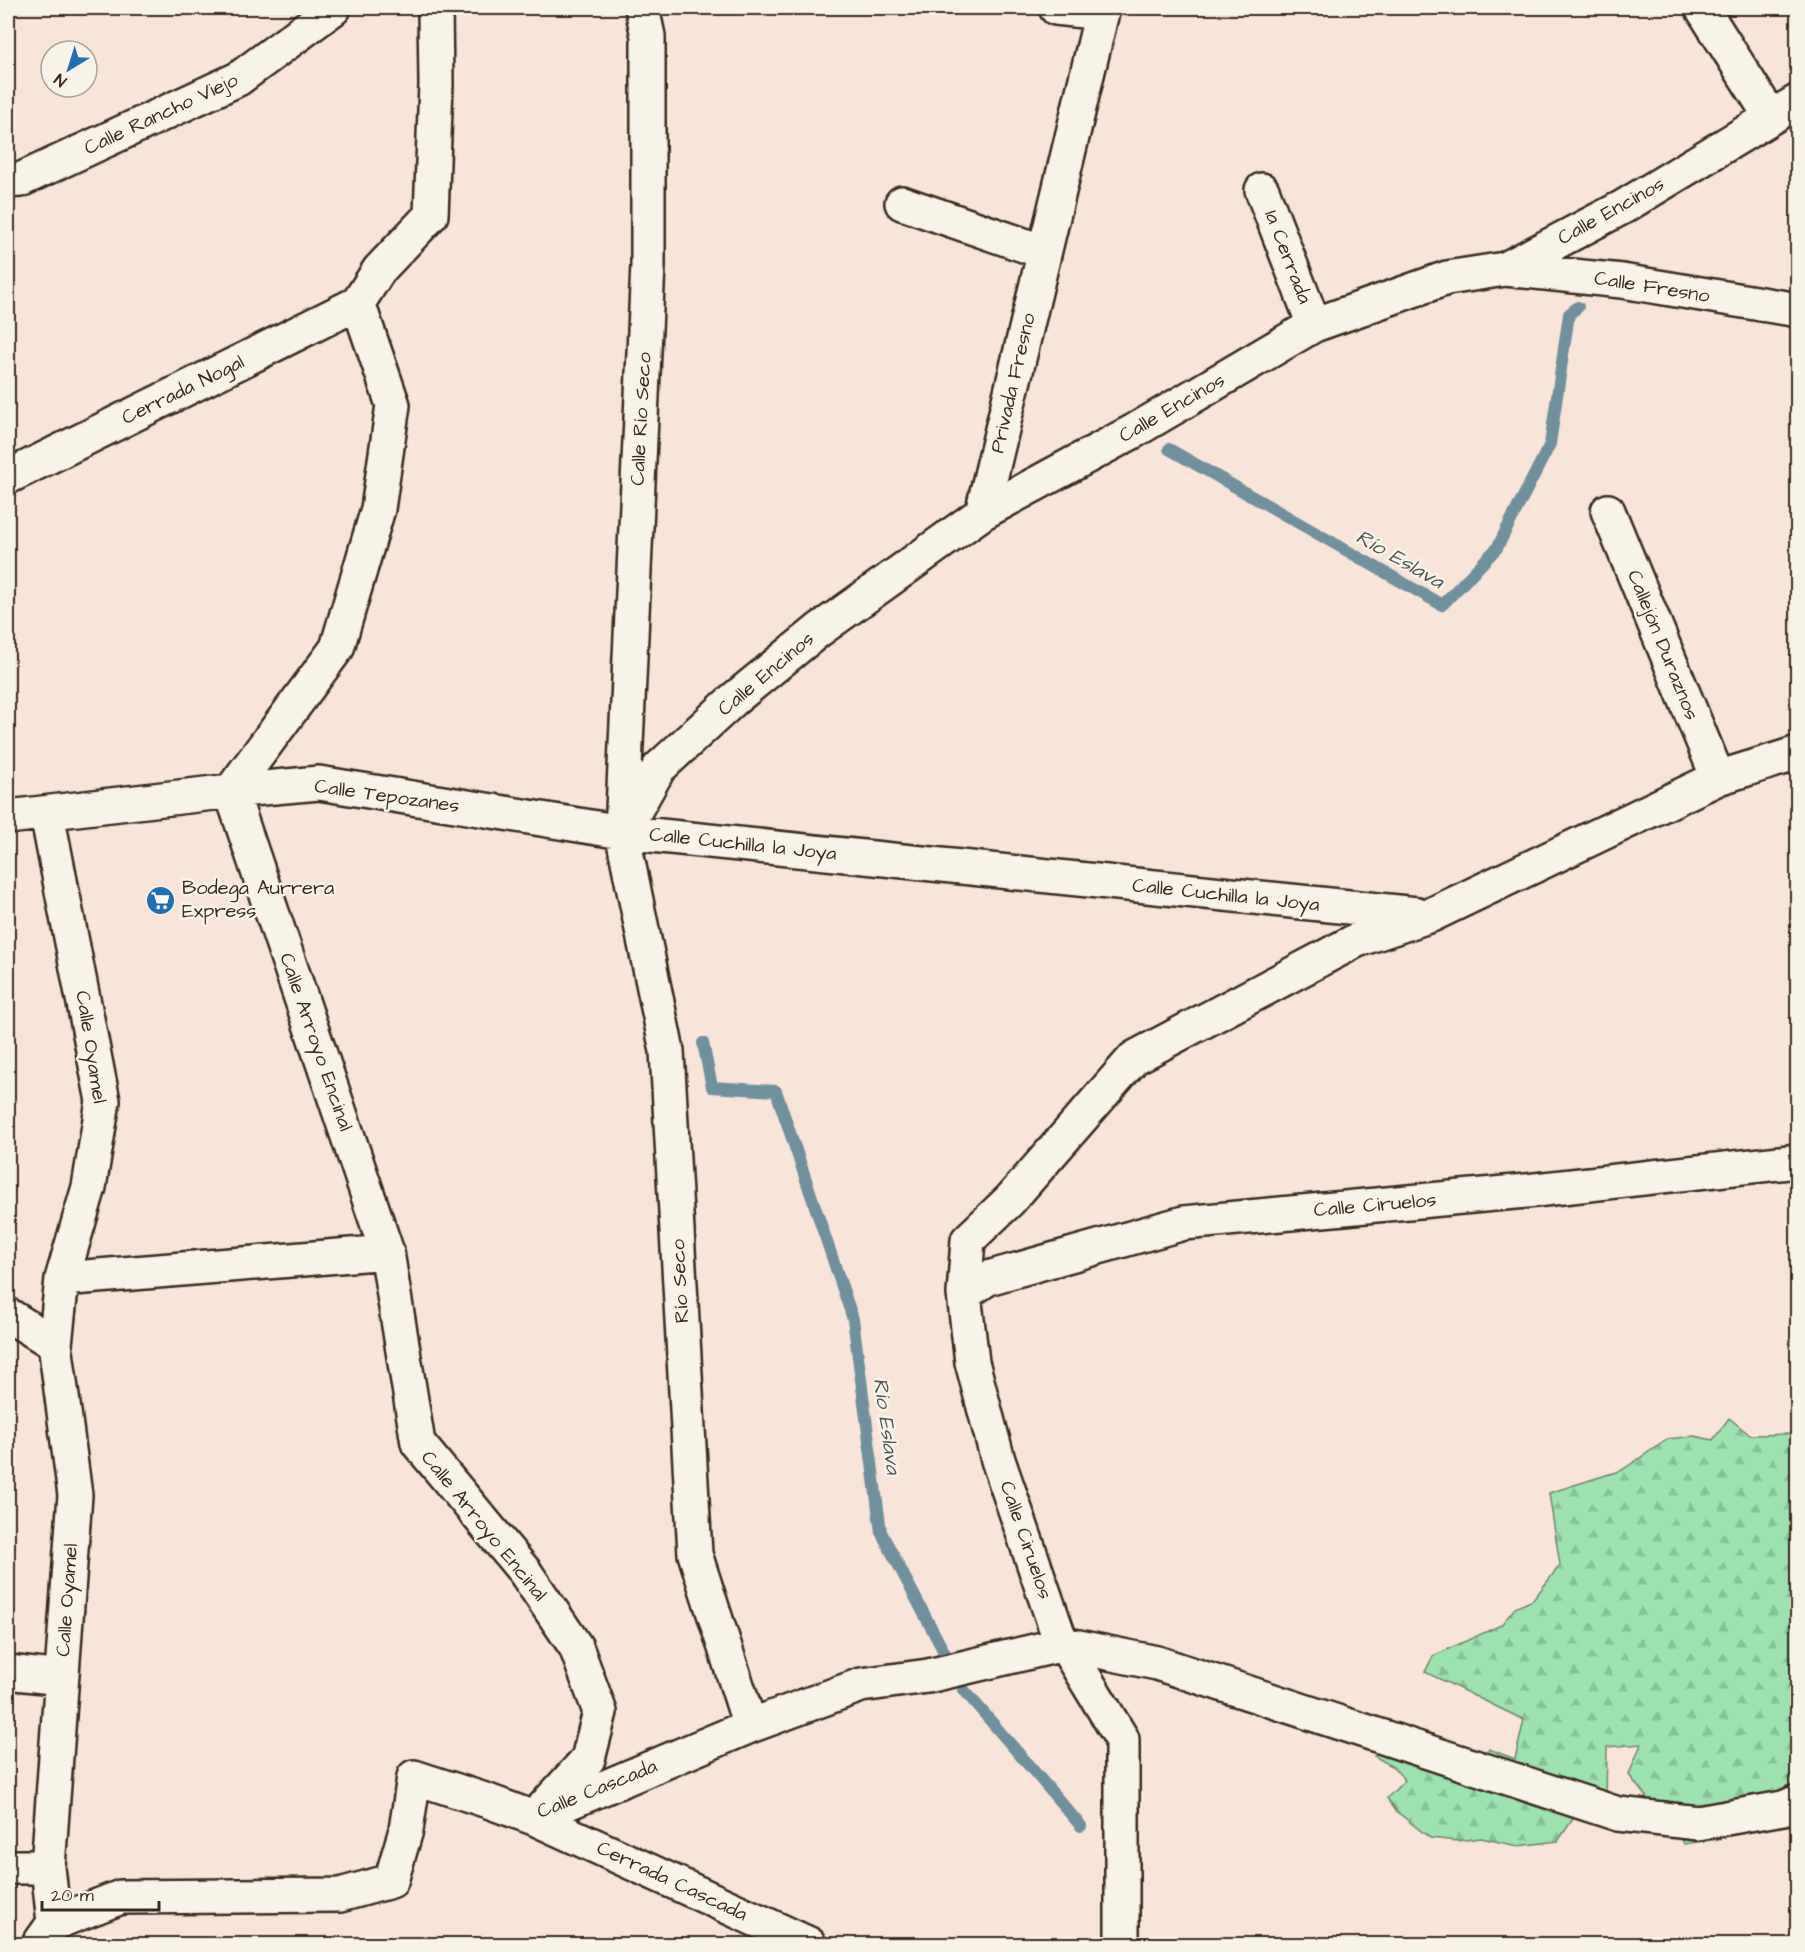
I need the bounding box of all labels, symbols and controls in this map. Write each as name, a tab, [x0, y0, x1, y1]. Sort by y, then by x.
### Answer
north arrow	[39, 39, 99, 99]
street label: Calle Rancho Viejo	[79, 66, 243, 162]
text: N	[50, 68, 71, 92]
street label: Calle Encinos	[1552, 170, 1670, 252]
street label: 1a Cerrada	[1257, 206, 1319, 308]
street label: Calle Fresno	[1592, 264, 1712, 310]
street label: Privada Fresno	[983, 310, 1043, 456]
street label: Cerrada Nogal	[117, 348, 249, 433]
street label: Calle Río Seco	[624, 352, 658, 486]
street label: Calle Encinos	[1114, 366, 1230, 450]
water label: Río Eslava	[1351, 522, 1450, 596]
street label: Callejón Duraznos	[1620, 566, 1706, 724]
street label: Calle Encinos	[712, 625, 820, 723]
street label: Calle Tepozanes	[313, 772, 461, 820]
street label: Calle Cuchilla la Joya	[648, 820, 838, 869]
street label: Calle Cuchilla la Joya	[1131, 871, 1321, 920]
place label: Bodega Aurrera Express	[182, 874, 334, 925]
supermarket icon: Bodega Aurrera Express	[145, 884, 177, 916]
street label: Calle Arroyo Encinal	[271, 949, 360, 1135]
street label: Calle Oyamel	[67, 989, 114, 1105]
street label: Calle Ciruelos	[1312, 1186, 1438, 1224]
street label: Río Seco	[664, 1238, 696, 1324]
water label: Río Eslava	[866, 1376, 908, 1477]
street label: Calle Arroyo Encinal	[414, 1445, 554, 1608]
street label: Calle Ciruelos	[993, 1477, 1059, 1603]
street label: Calle Oyamel	[49, 1542, 86, 1658]
street label: Calle Cascada	[533, 1752, 661, 1826]
street label: Cerrada Cascada	[592, 1834, 752, 1928]
scale bar	[42, 1874, 159, 1912]
text: 20 m	[51, 1883, 94, 1908]

